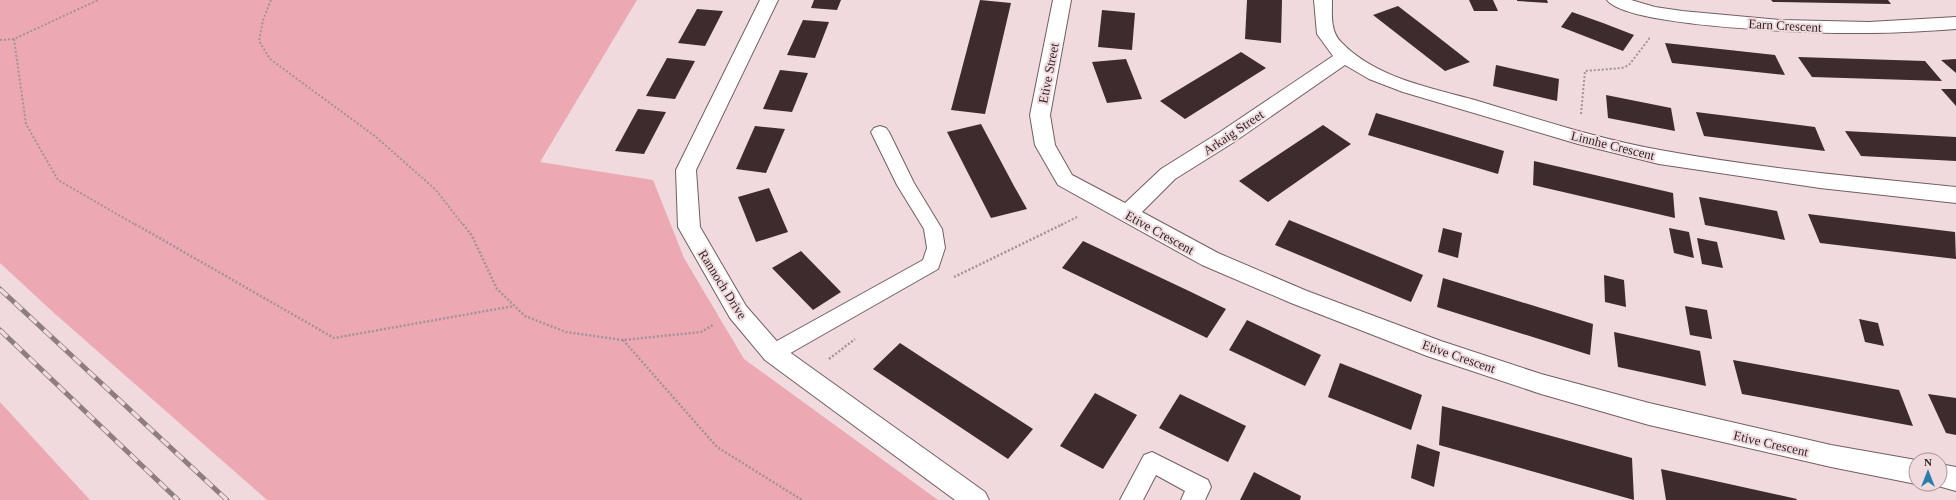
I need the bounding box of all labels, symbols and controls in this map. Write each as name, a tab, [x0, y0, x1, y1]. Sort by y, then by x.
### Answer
street label: Earn Crescent	[1748, 16, 1822, 35]
street label: Etive Street	[1035, 41, 1062, 104]
street label: Arkaig Street	[1200, 106, 1267, 158]
street label: Linnhe Crescent	[1570, 128, 1657, 163]
street label: Etive Crescent	[1123, 207, 1197, 258]
street label: Rannoch Drive	[695, 247, 750, 322]
street label: Etive Crescent	[1420, 337, 1498, 376]
street label: Etive Crescent	[1732, 428, 1810, 459]
north arrow	[1908, 452, 1948, 492]
text: N	[1924, 456, 1932, 468]

